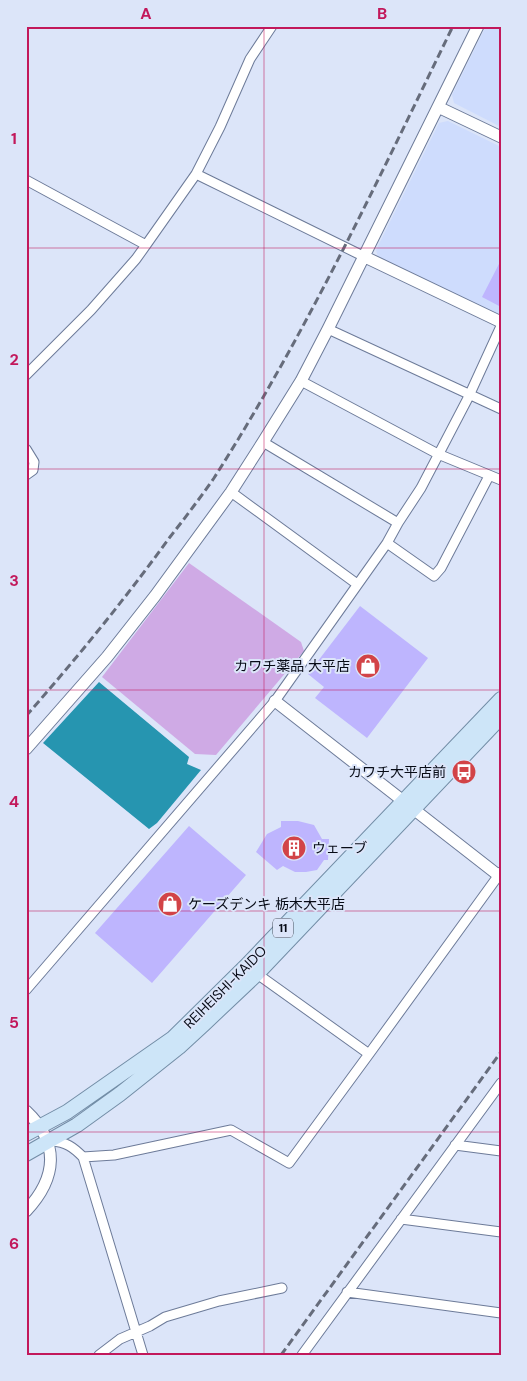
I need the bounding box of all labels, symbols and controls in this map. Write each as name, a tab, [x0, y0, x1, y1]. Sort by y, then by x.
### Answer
text: A	[140, 3, 152, 24]
text: B	[377, 3, 387, 24]
text: 1	[11, 128, 17, 149]
text: 2	[9, 349, 19, 370]
text: 3	[9, 570, 19, 591]
shop icon: カワチ薬品 大平店	[355, 653, 381, 679]
place label: カワチ薬品 大平店	[234, 657, 350, 675]
bus stop icon: カワチ大平店前	[451, 759, 477, 785]
place label: カワチ大平店前	[348, 763, 446, 781]
text: 4	[9, 791, 19, 812]
building icon: ウェーブ	[281, 835, 307, 861]
place label: ウェーブ	[312, 839, 367, 857]
shop icon: ケーズデンキ 栃木大平店	[157, 891, 183, 917]
place label: ケーズデンキ 栃木大平店	[188, 895, 345, 913]
road number: 11	[273, 918, 293, 938]
street label: REIHEISHI-KAIDO	[180, 942, 270, 1032]
text: 5	[9, 1012, 19, 1033]
text: 6	[9, 1233, 19, 1254]

